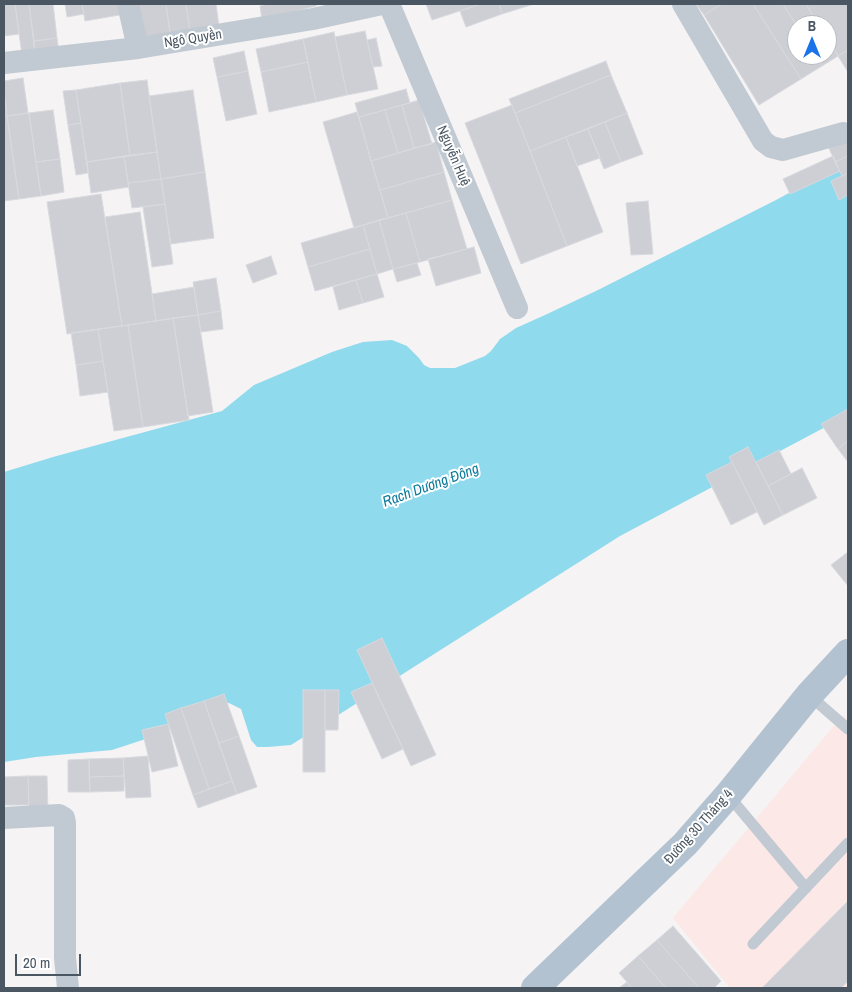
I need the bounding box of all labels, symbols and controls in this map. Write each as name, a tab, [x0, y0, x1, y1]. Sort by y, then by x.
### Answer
north arrow	[787, 15, 837, 65]
text: B	[808, 17, 816, 35]
street label: Ngô Quyền	[163, 26, 223, 52]
street label: Nguyễn Huệ	[433, 123, 473, 189]
water label: Rạch Dương Đông	[380, 460, 482, 512]
street label: Đường 30 Tháng 4	[661, 786, 737, 868]
scale bar	[18, 944, 84, 976]
text: 20 m	[23, 952, 50, 973]

